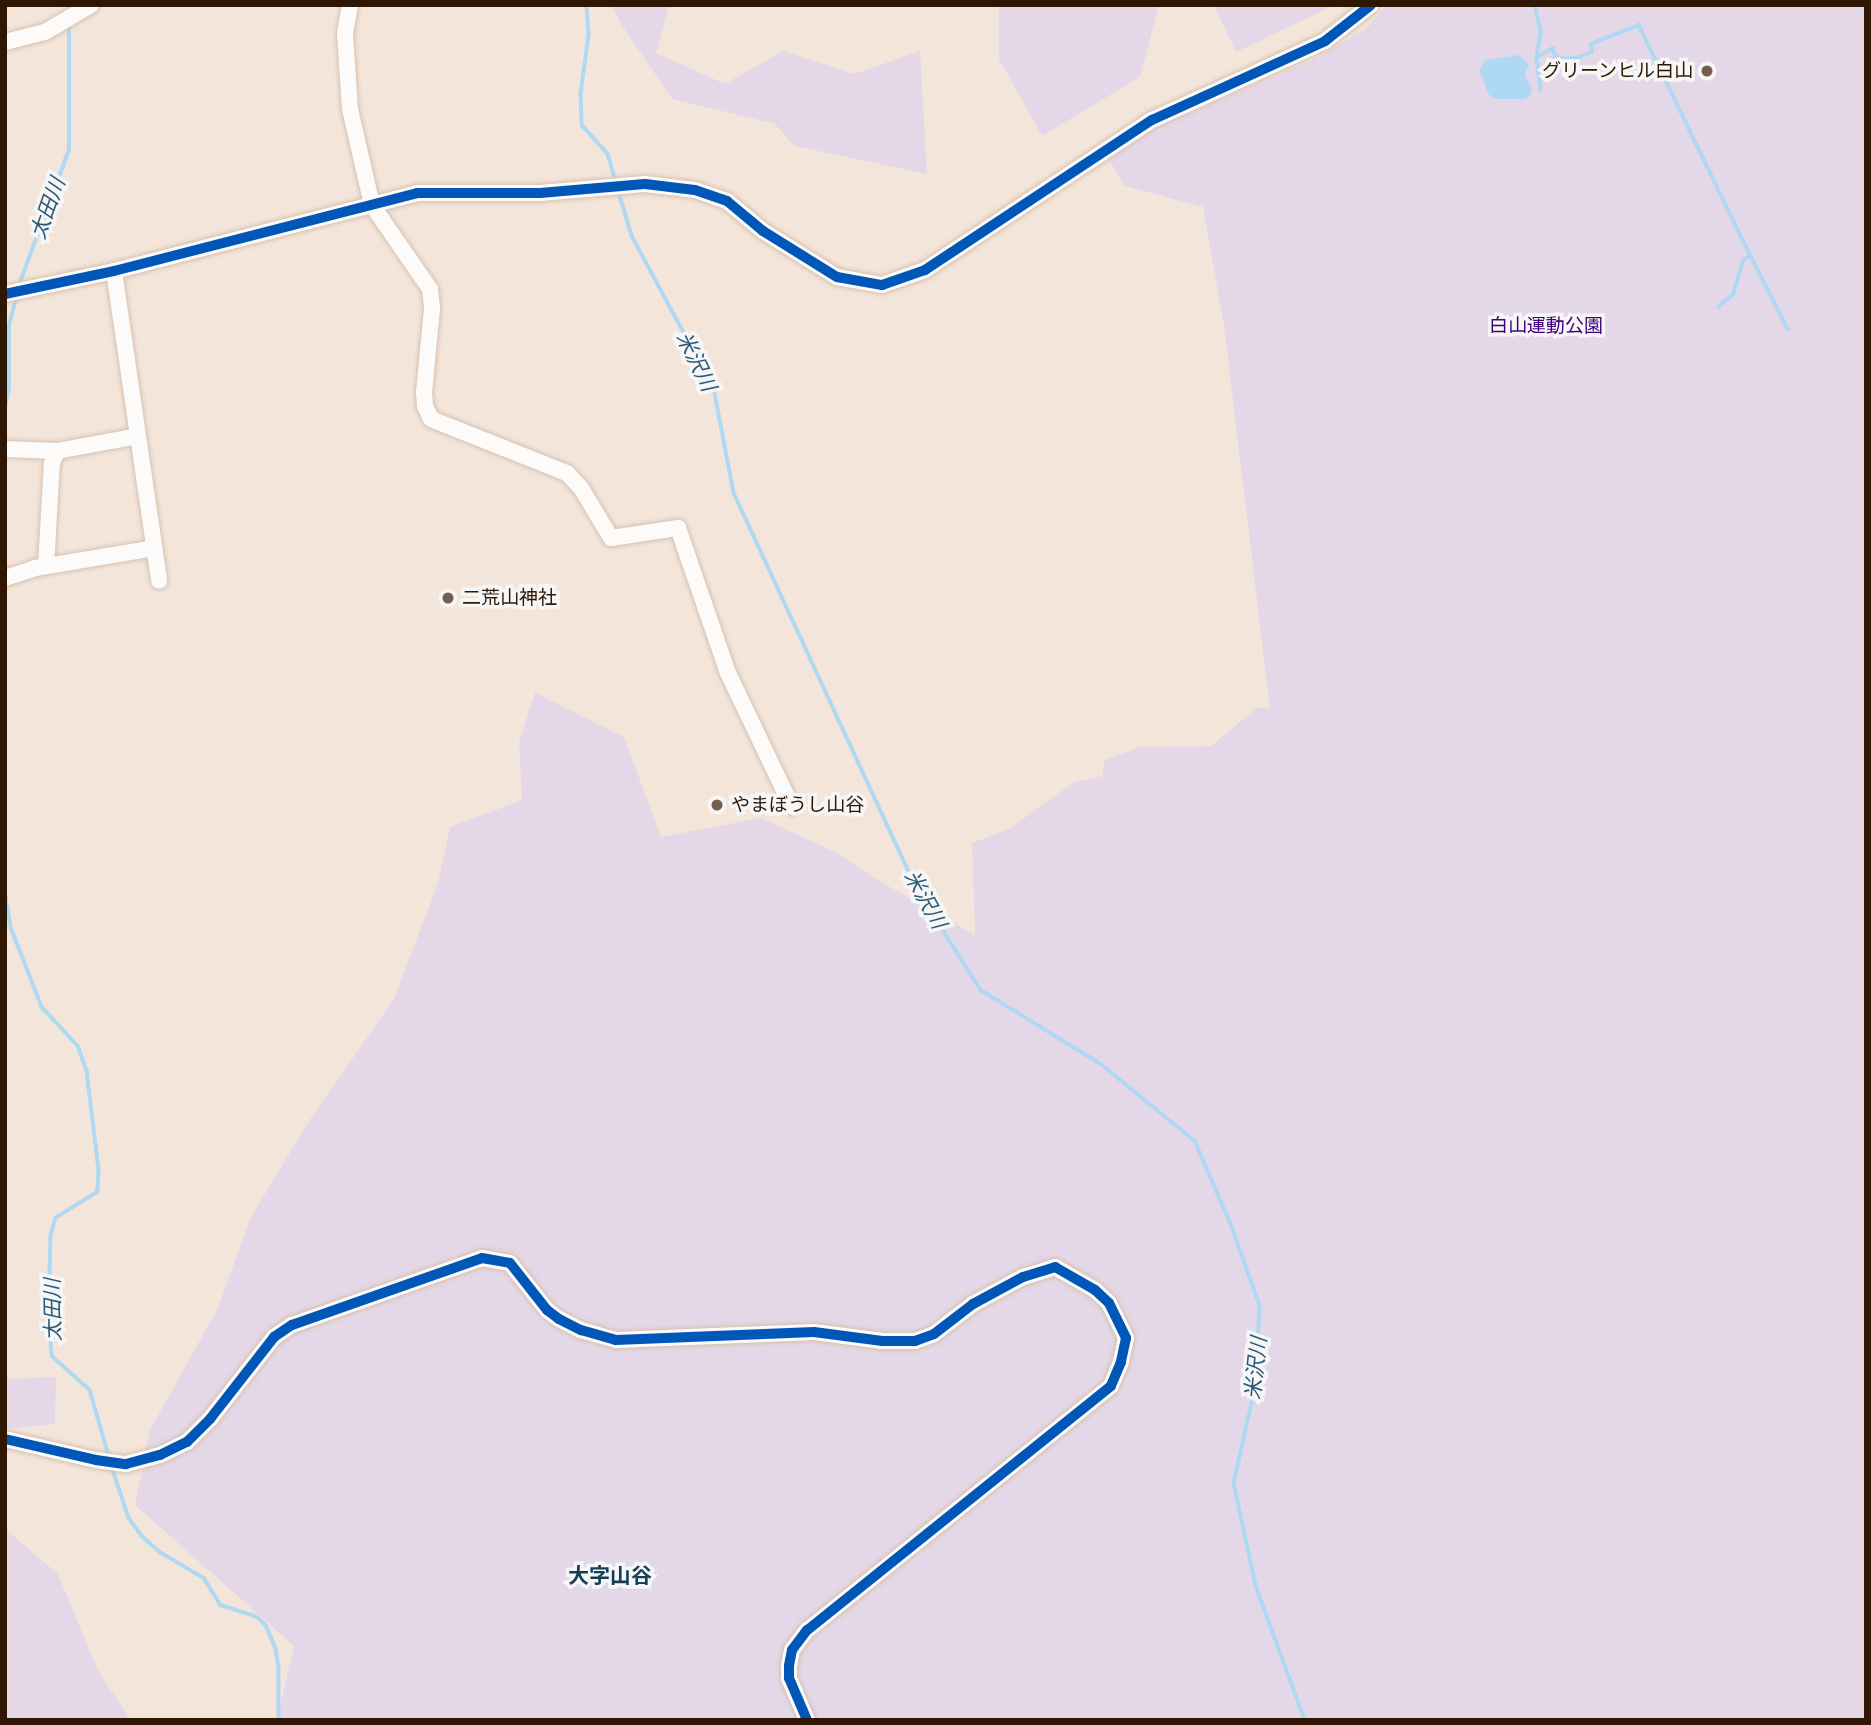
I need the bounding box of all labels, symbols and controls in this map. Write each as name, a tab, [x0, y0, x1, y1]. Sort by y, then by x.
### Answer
place label: グリーンヒル白山	[1541, 60, 1693, 82]
marker: グリーンヒル白山	[1699, 63, 1715, 79]
water label: 太田川	[24, 174, 70, 242]
park label: 白山運動公園	[1489, 315, 1603, 337]
water label: 米沢川	[672, 327, 722, 395]
place label: 二荒山神社	[462, 587, 557, 609]
marker: 二荒山神社	[440, 590, 456, 606]
place label: やまぼうし山谷	[731, 794, 864, 816]
marker: やまぼうし山谷	[709, 797, 725, 813]
water label: 米沢川	[900, 865, 952, 933]
water label: 太田川	[39, 1278, 65, 1342]
water label: 米沢川	[1239, 1335, 1271, 1401]
district label: 大字山谷	[568, 1562, 652, 1588]

